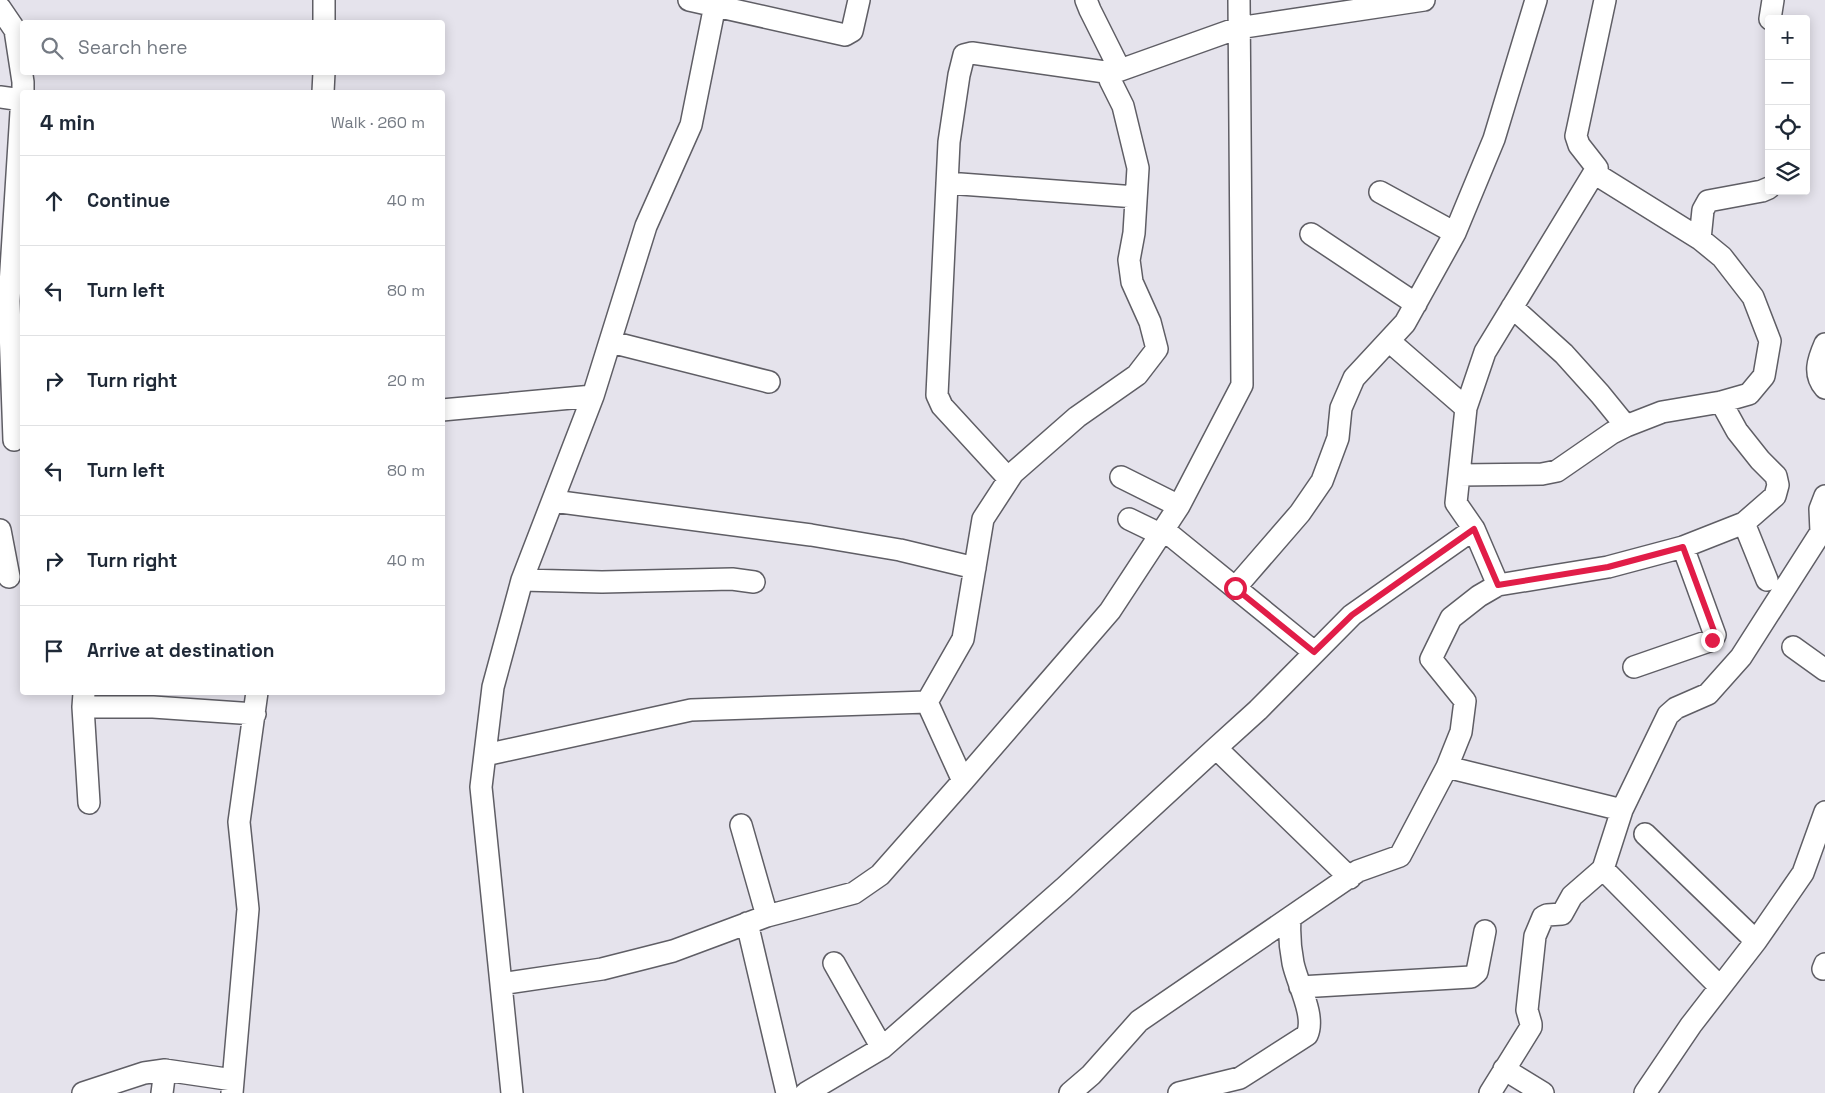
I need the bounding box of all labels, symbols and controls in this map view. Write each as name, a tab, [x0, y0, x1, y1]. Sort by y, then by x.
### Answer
map controls	[1765, 15, 1810, 195]
button: +	[1765, 15, 1810, 60]
search box	[20, 20, 445, 75]
icon: search	[38, 34, 66, 62]
text: Search here	[78, 35, 188, 60]
button: −	[1765, 60, 1810, 105]
button: locate	[1765, 105, 1810, 150]
text: 4 min	[40, 109, 95, 136]
text: Walk · 260 m	[331, 112, 425, 133]
button: layers	[1765, 150, 1810, 195]
icon: ahead	[40, 187, 68, 215]
text: Continue	[87, 188, 170, 213]
text: 40 m	[387, 190, 425, 211]
icon: left	[40, 277, 68, 305]
text: Turn left	[87, 278, 165, 303]
text: 80 m	[387, 280, 425, 301]
icon: right	[40, 367, 68, 395]
text: Turn right	[87, 368, 177, 393]
text: 20 m	[387, 370, 425, 391]
icon: left	[40, 457, 68, 485]
text: Turn left	[87, 458, 165, 483]
text: 80 m	[387, 460, 425, 481]
icon: right	[40, 547, 68, 575]
text: Turn right	[87, 548, 177, 573]
text: 40 m	[387, 550, 425, 571]
route start	[1224, 577, 1247, 600]
route end	[1701, 629, 1724, 652]
icon: arrive	[40, 637, 68, 665]
text: Arrive at destination	[87, 638, 275, 663]

